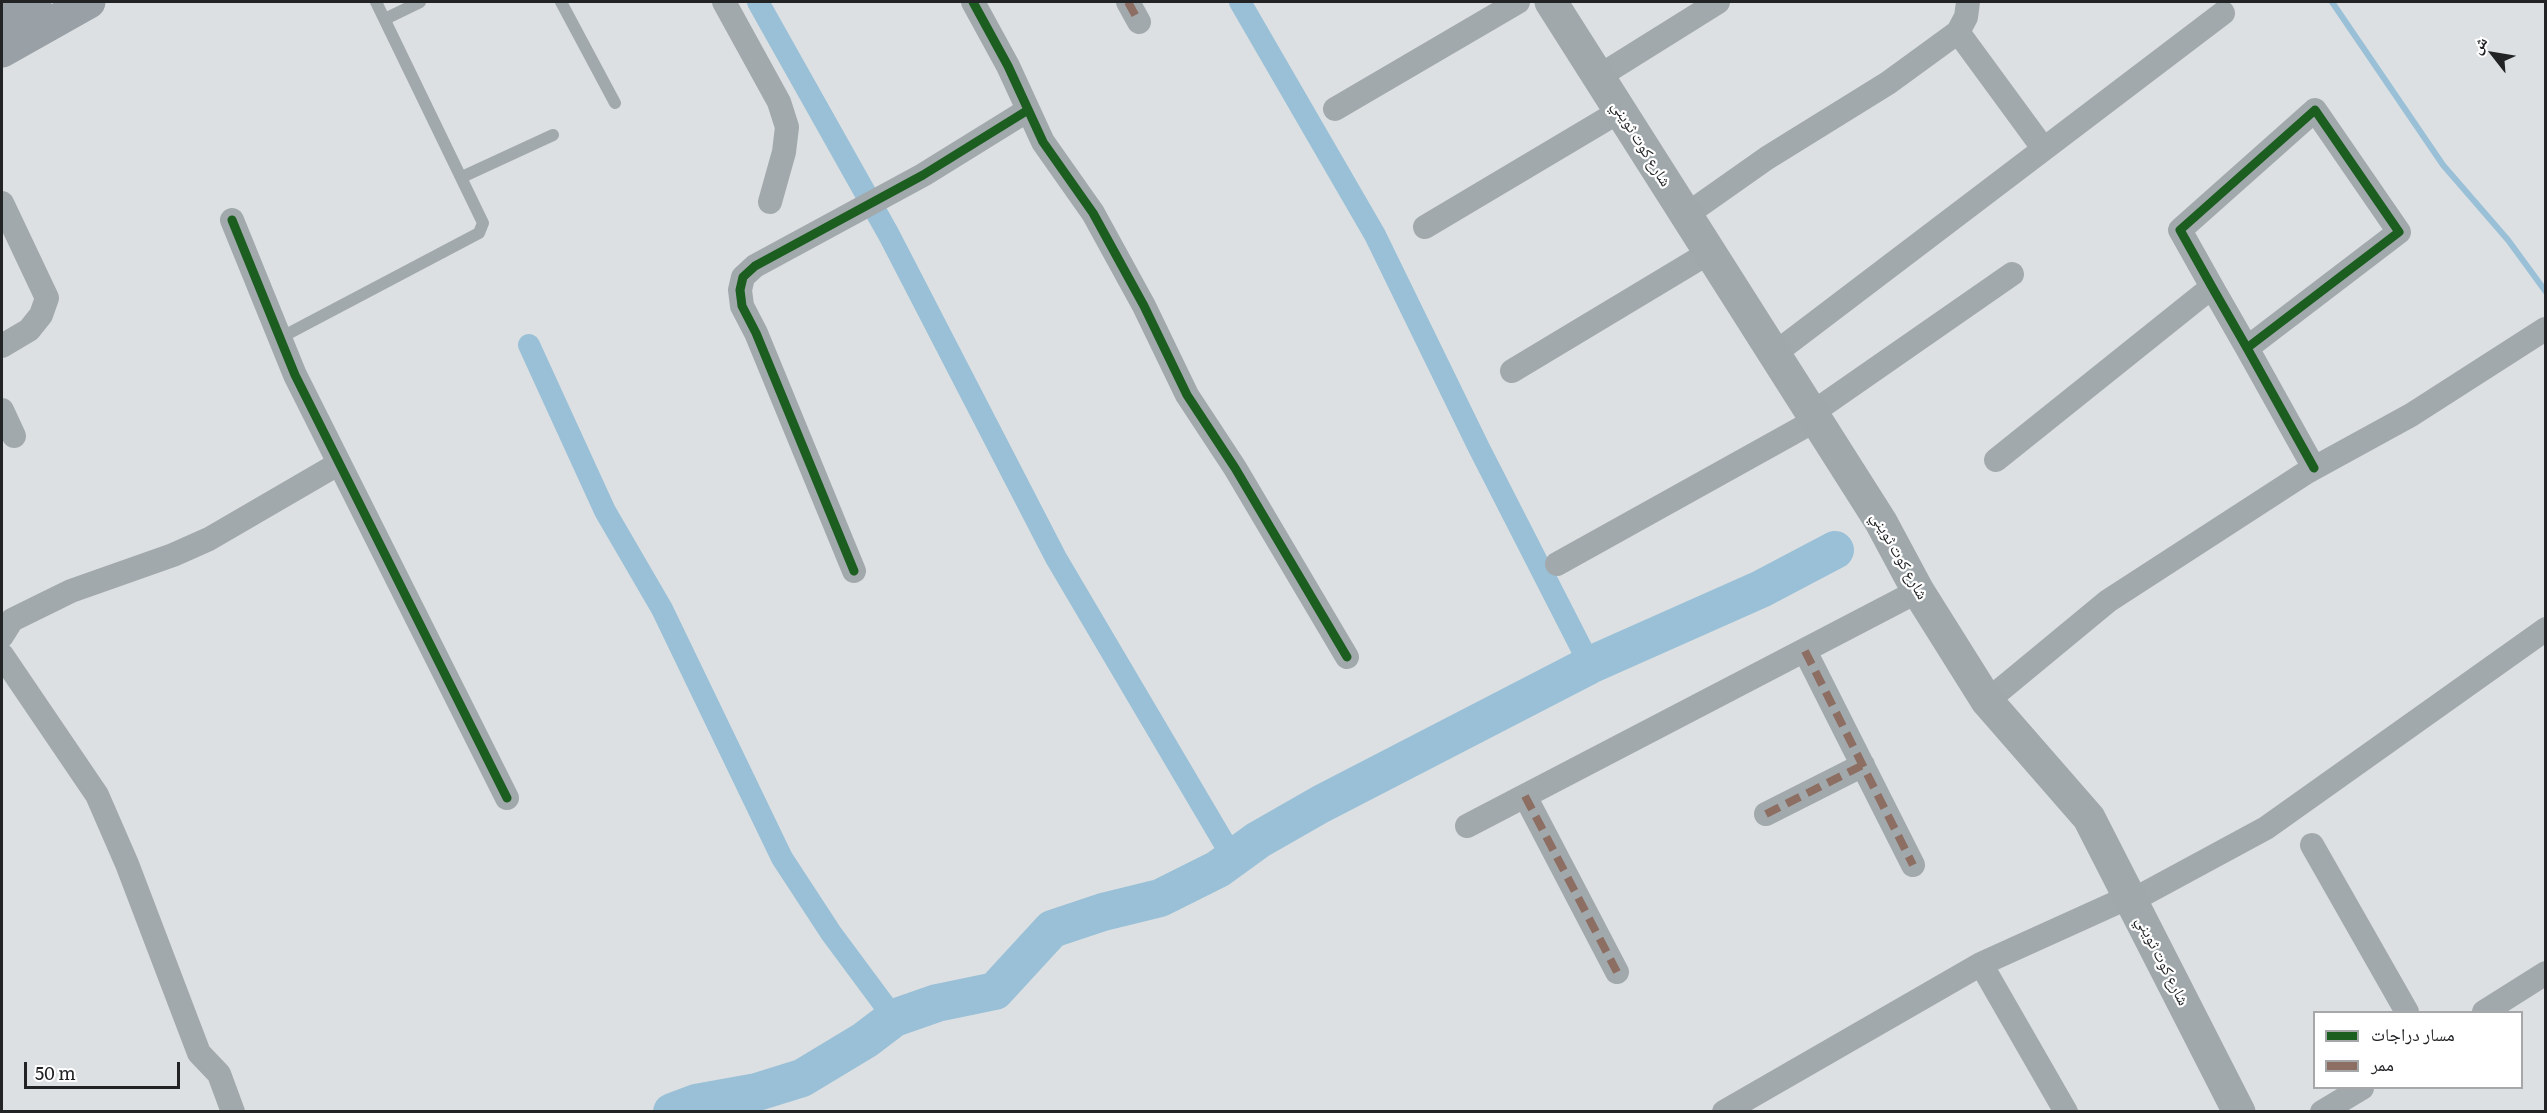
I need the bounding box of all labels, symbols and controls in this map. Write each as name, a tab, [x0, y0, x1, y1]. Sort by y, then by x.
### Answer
north arrow	[2463, 24, 2523, 84]
text: ش	[2463, 31, 2492, 58]
street label: شارع كوت ثويني	[1607, 98, 1675, 190]
street label: شارع كوت ثويني	[1866, 509, 1932, 603]
street label: شارع كوت ثويني	[2131, 913, 2193, 1009]
legend	[2313, 1011, 2523, 1089]
text: مسار دراجات	[2371, 1020, 2455, 1047]
scale bar	[27, 1050, 183, 1088]
text: ممر	[2371, 1050, 2394, 1077]
text: 50 m	[35, 1059, 76, 1086]

